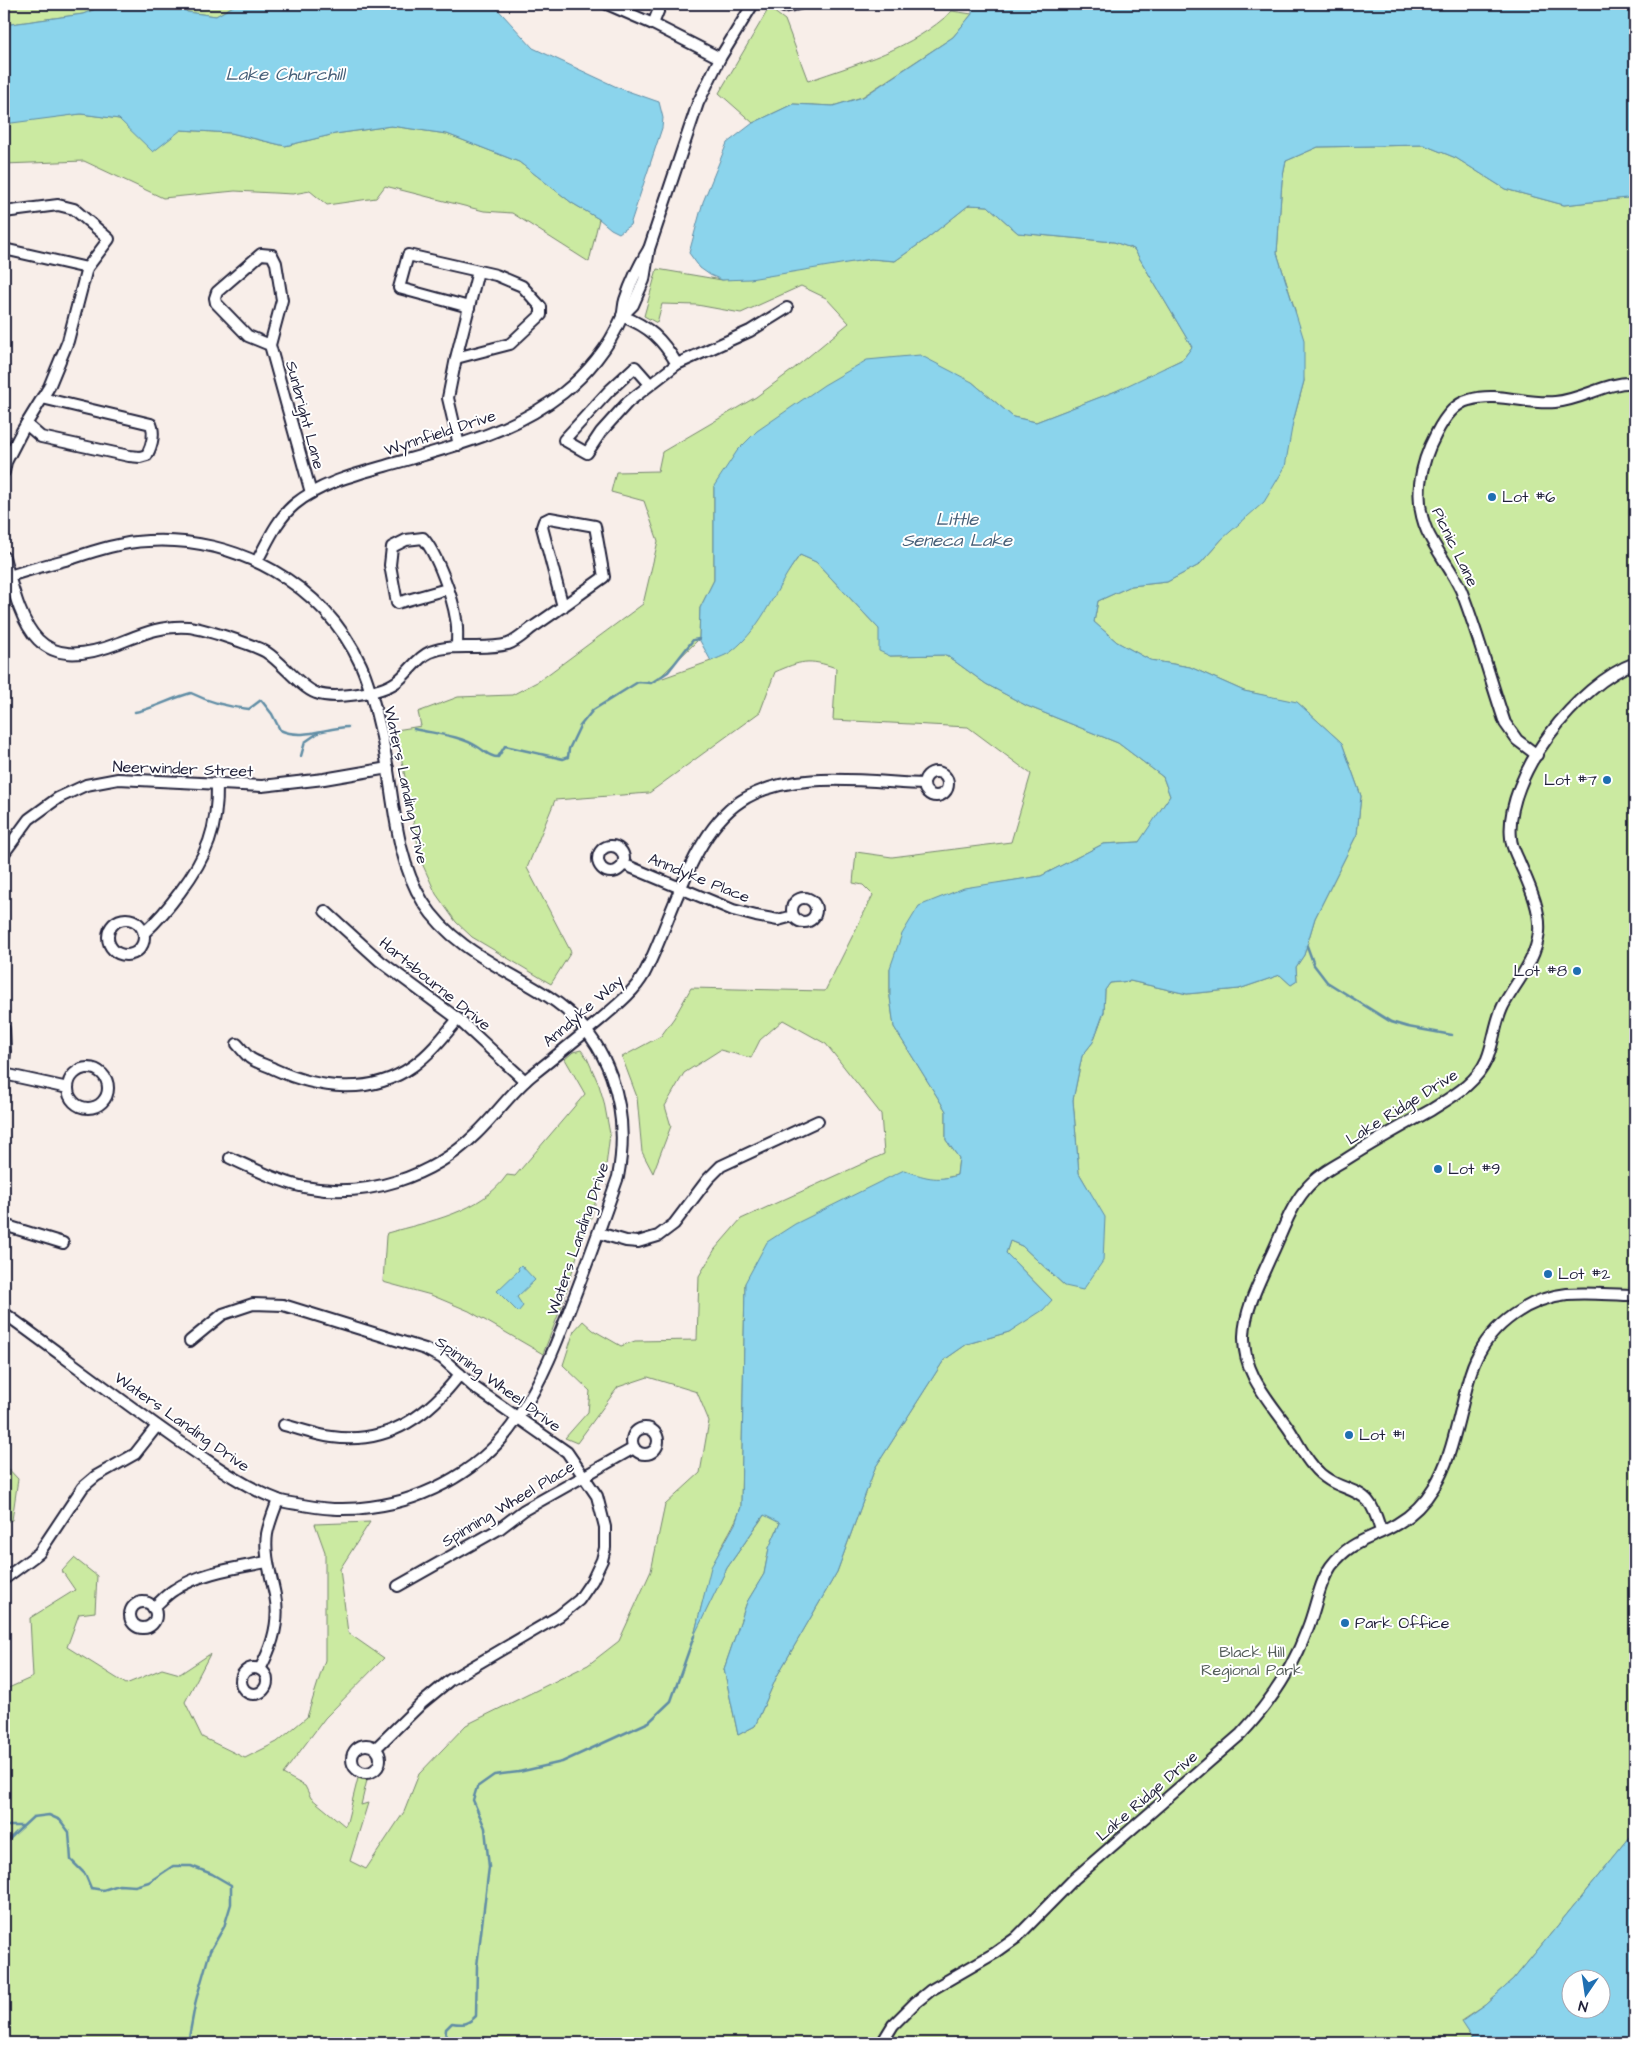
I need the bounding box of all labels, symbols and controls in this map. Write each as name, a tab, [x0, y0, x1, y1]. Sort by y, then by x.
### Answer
water label: Lake Churchill	[225, 62, 347, 87]
street label: Sunbright Lane	[279, 358, 330, 472]
street label: Wynnfield Drive	[381, 404, 499, 462]
place label: Lot #6	[1502, 486, 1555, 508]
marker: Lot #6	[1486, 491, 1498, 503]
street label: Picnic Lane	[1426, 504, 1484, 591]
water label: Little Seneca Lake	[902, 507, 1013, 553]
street label: Waters Landing Drive	[378, 704, 434, 866]
street label: Neerwinder Street	[112, 756, 254, 782]
place label: Lot #7	[1544, 769, 1597, 791]
marker: Lot #7	[1601, 774, 1613, 786]
street label: Anndyke Place	[645, 848, 753, 909]
street label: Hartsbourne Drive	[375, 932, 496, 1036]
place label: Lot #8	[1513, 960, 1567, 982]
marker: Lot #8	[1571, 965, 1583, 977]
street label: Anndyke Way	[538, 970, 629, 1053]
street label: Lake Ridge Drive	[1342, 1064, 1463, 1151]
place label: Lot #9	[1448, 1158, 1500, 1180]
street label: Waters Landing Drive	[541, 1159, 616, 1319]
marker: Lot #9	[1432, 1163, 1444, 1175]
place label: Lot #2	[1558, 1263, 1610, 1285]
marker: Lot #2	[1542, 1268, 1554, 1280]
street label: Spinning Wheel Drive	[430, 1331, 566, 1438]
street label: Waters Landing Drive	[109, 1367, 254, 1478]
place label: Lot #1	[1359, 1424, 1404, 1446]
marker: Lot #1	[1343, 1429, 1355, 1441]
street label: Spinning Wheel Place	[437, 1455, 579, 1553]
place label: Park Office	[1355, 1612, 1450, 1634]
marker: Park Office	[1339, 1617, 1351, 1629]
park label: Black Hill Regional Park	[1201, 1641, 1303, 1682]
street label: Lake Ridge Drive	[1091, 1745, 1203, 1847]
north arrow	[1562, 1970, 1612, 2020]
text: N	[1577, 1995, 1590, 2016]

